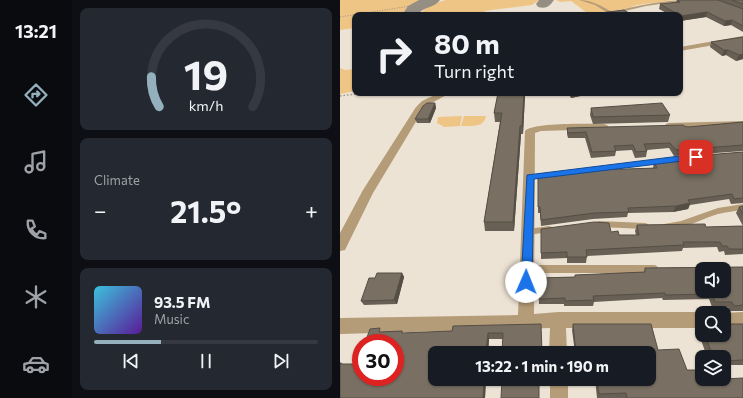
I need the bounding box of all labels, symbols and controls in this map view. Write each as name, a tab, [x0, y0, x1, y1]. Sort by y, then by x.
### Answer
text: 13:21	[15, 20, 57, 42]
text: 80 m	[434, 26, 500, 60]
icon: right	[368, 28, 420, 80]
text: 19	[184, 48, 228, 99]
text: Turn right	[434, 60, 514, 82]
icon: directions	[22, 81, 50, 109]
text: km/h	[189, 96, 223, 114]
pin	[679, 140, 713, 174]
icon: arrive	[685, 146, 707, 168]
icon: music	[22, 148, 50, 176]
text: Climate	[94, 172, 140, 188]
text: 21.5°	[170, 192, 241, 229]
text: −	[94, 197, 107, 224]
text: +	[305, 197, 318, 224]
icon: phone	[22, 216, 50, 244]
position arrow	[505, 261, 547, 303]
map controls	[695, 262, 731, 386]
button: sound	[695, 262, 731, 298]
icon: climate	[22, 283, 50, 311]
text: 93.5 FM	[154, 293, 210, 311]
button: search	[695, 306, 731, 342]
text: Music	[154, 311, 189, 327]
speed limit sign: 30	[352, 334, 404, 386]
icon: car	[22, 350, 50, 378]
icon: previous	[120, 350, 142, 372]
icon: pause	[195, 350, 217, 372]
icon: next	[270, 350, 292, 372]
button: layers	[695, 350, 731, 386]
text: 13:22 · 1 min · 190 m	[475, 357, 609, 375]

